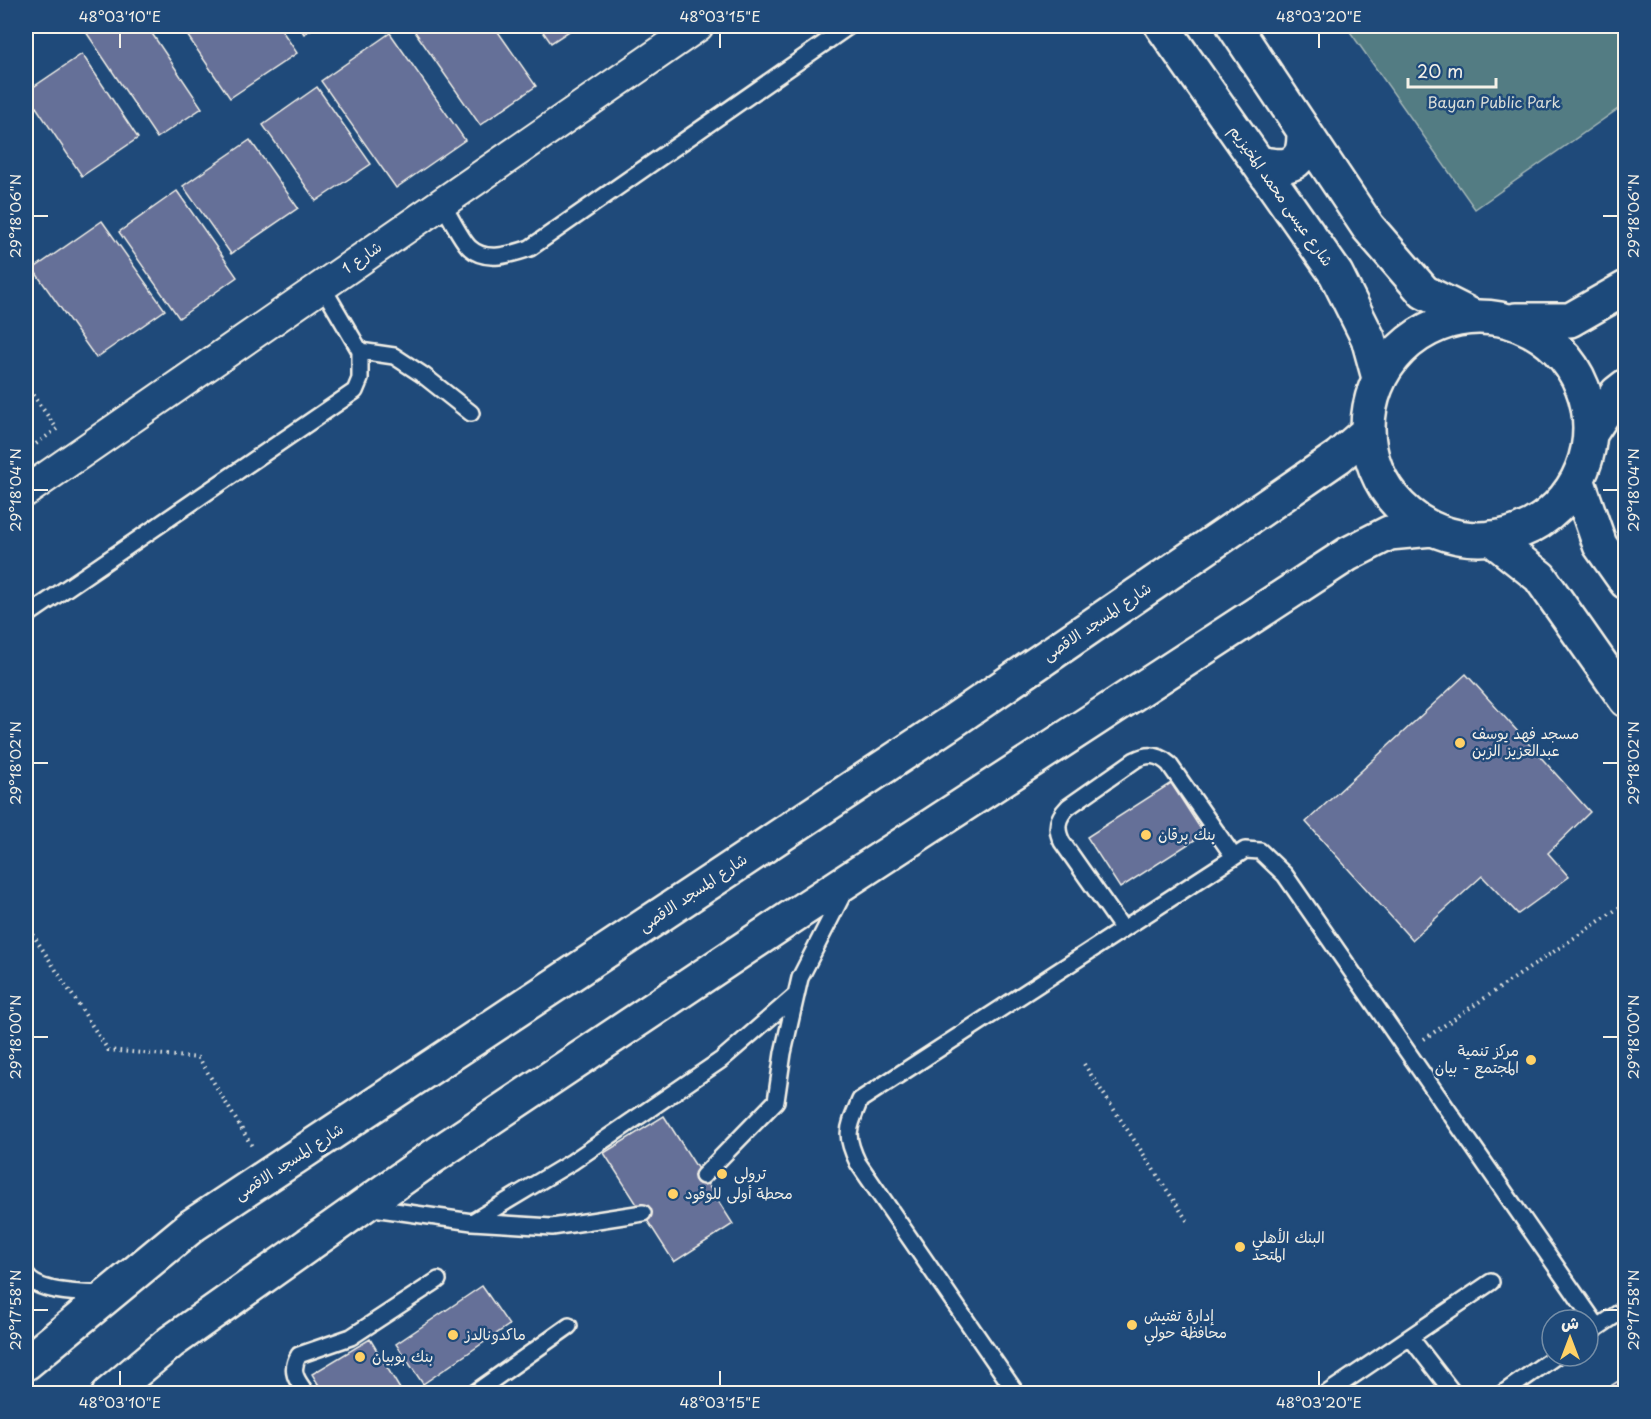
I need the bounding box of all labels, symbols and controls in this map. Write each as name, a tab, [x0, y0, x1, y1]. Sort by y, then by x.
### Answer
text: 48°03'10"E	[79, 4, 161, 27]
text: 48°03'15"E	[679, 4, 761, 27]
text: 48°03'20"E	[1276, 4, 1362, 27]
scale bar	[1408, 51, 1496, 89]
text: 20 m	[1417, 57, 1463, 84]
park label: Bayan Public Park	[1427, 90, 1561, 113]
street label: شارع عيسى محمد المخيزيم	[1223, 120, 1340, 272]
text: 29°18'06"N	[3, 174, 26, 258]
text: 29°18'06"N	[1621, 174, 1644, 258]
street label: شارع 1	[336, 235, 386, 279]
text: 29°18'04"N	[3, 448, 26, 532]
text: 29°18'04"N	[1621, 448, 1644, 532]
street label: شارع المسجد الاقصى	[1037, 576, 1155, 666]
text: 29°18'02"N	[3, 721, 26, 805]
place label: مسجد فهد يوسف عبدالعزيز الزبن	[1472, 721, 1579, 761]
text: 29°18'02"N	[1621, 721, 1644, 805]
marker: مسجد فهد يوسف عبدالعزيز الزبن	[1453, 736, 1467, 750]
place label: بنك برقان	[1158, 822, 1216, 845]
marker: بنك برقان	[1139, 828, 1153, 842]
street label: شارع المسجد الاقصى	[633, 847, 751, 937]
text: 29°18'00"N	[3, 994, 26, 1080]
text: 29°18'00"N	[1621, 994, 1644, 1080]
place label: مركز تنمية المجتمع - بيان	[1435, 1038, 1519, 1079]
marker: مركز تنمية المجتمع - بيان	[1524, 1053, 1538, 1067]
street label: شارع المسجد الاقصى	[229, 1117, 348, 1205]
place label: ترولي	[734, 1161, 767, 1187]
marker: ترولي	[715, 1167, 729, 1181]
place label: محطة أولى للوقود	[685, 1181, 793, 1204]
marker: محطة أولى للوقود	[666, 1187, 680, 1201]
place label: البنك الأهلي المتحد	[1252, 1225, 1325, 1265]
marker: البنك الأهلي المتحد	[1233, 1240, 1247, 1254]
text: 29°17'58"N	[3, 1269, 26, 1351]
text: 29°17'58"N	[1621, 1269, 1644, 1351]
place label: إدارة تفتيش محافظة حولي	[1144, 1303, 1227, 1346]
north arrow	[1540, 1308, 1600, 1368]
text: ش	[1561, 1310, 1579, 1334]
marker: إدارة تفتيش محافظة حولي	[1125, 1318, 1139, 1332]
place label: ماكدونالدز	[464, 1322, 526, 1345]
marker: ماكدونالدز	[446, 1328, 460, 1342]
place label: بنك بوبيان	[372, 1344, 433, 1367]
marker: بنك بوبيان	[353, 1350, 367, 1364]
text: 48°03'10"E	[79, 1390, 161, 1413]
text: 48°03'15"E	[679, 1390, 761, 1413]
text: 48°03'20"E	[1276, 1390, 1362, 1413]

